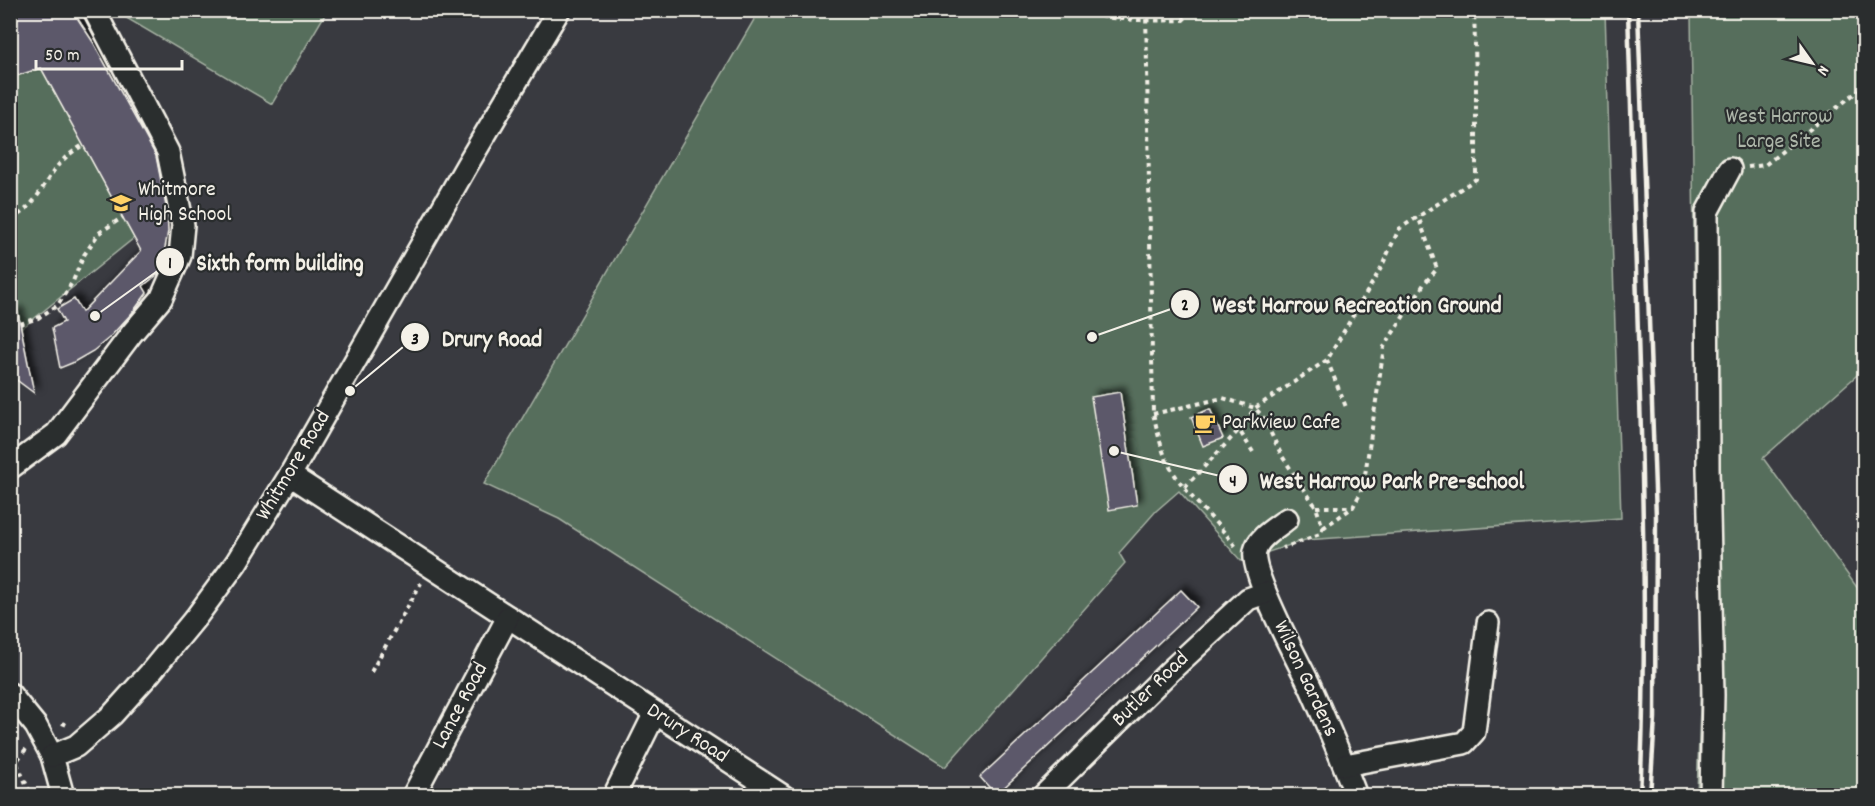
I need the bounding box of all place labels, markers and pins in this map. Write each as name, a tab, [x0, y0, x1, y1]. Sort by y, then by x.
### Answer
place label: Whitmore High School	[138, 175, 231, 231]
school or university icon: Whitmore High School	[109, 191, 133, 215]
callout: Sixth form building	[155, 241, 376, 283]
callout: West Harrow Recreation Ground	[1170, 283, 1513, 325]
callout: Drury Road	[400, 316, 554, 358]
place label: Parkview Cafe	[1222, 408, 1340, 439]
cafe icon: Parkview Cafe	[1193, 411, 1217, 435]
callout: West Harrow Park Pre-school	[1218, 458, 1537, 500]

